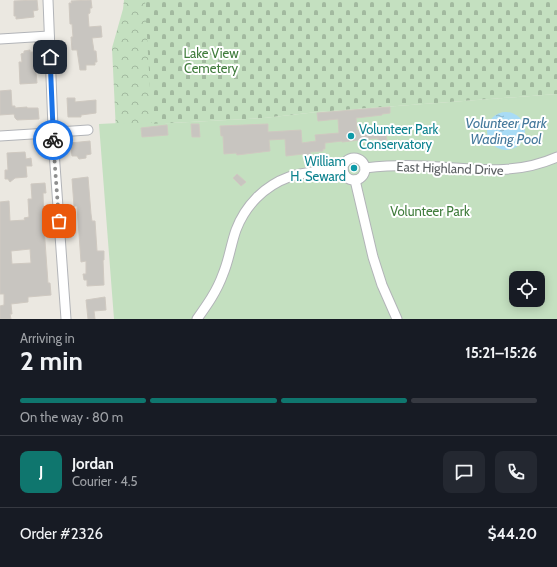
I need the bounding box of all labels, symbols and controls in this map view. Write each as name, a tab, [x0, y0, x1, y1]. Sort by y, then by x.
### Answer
pin	[33, 40, 67, 74]
park label: Lake View Cemetery	[183, 45, 239, 76]
icon: home	[39, 46, 61, 68]
water label: Volunteer Park Wading Pool	[465, 114, 548, 148]
courier	[33, 120, 73, 160]
place label: Volunteer Park Conservatory	[359, 121, 439, 152]
icon: bike	[42, 129, 64, 151]
marker: Volunteer Park Conservatory	[346, 131, 356, 141]
place label: William H. Seward	[290, 153, 346, 184]
street label: East Highland Drive	[396, 158, 504, 178]
marker: William H. Seward	[349, 163, 359, 173]
park label: Volunteer Park	[390, 203, 470, 219]
pin	[42, 204, 76, 238]
icon: bag	[48, 210, 70, 232]
map controls	[509, 271, 545, 307]
button: locate	[509, 271, 545, 307]
text: Arriving in	[20, 330, 75, 346]
text: 15:21–15:26	[465, 344, 537, 362]
text: 2 min	[20, 345, 83, 377]
text: On the way · 80 m	[20, 409, 123, 425]
button: chat	[443, 451, 485, 493]
button: phone	[495, 451, 537, 493]
text: Jordan	[72, 455, 114, 473]
text: J	[39, 463, 43, 481]
text: Courier · 4.5	[72, 473, 137, 489]
text: Order #2326	[20, 525, 103, 543]
text: $44.20	[488, 525, 537, 543]

